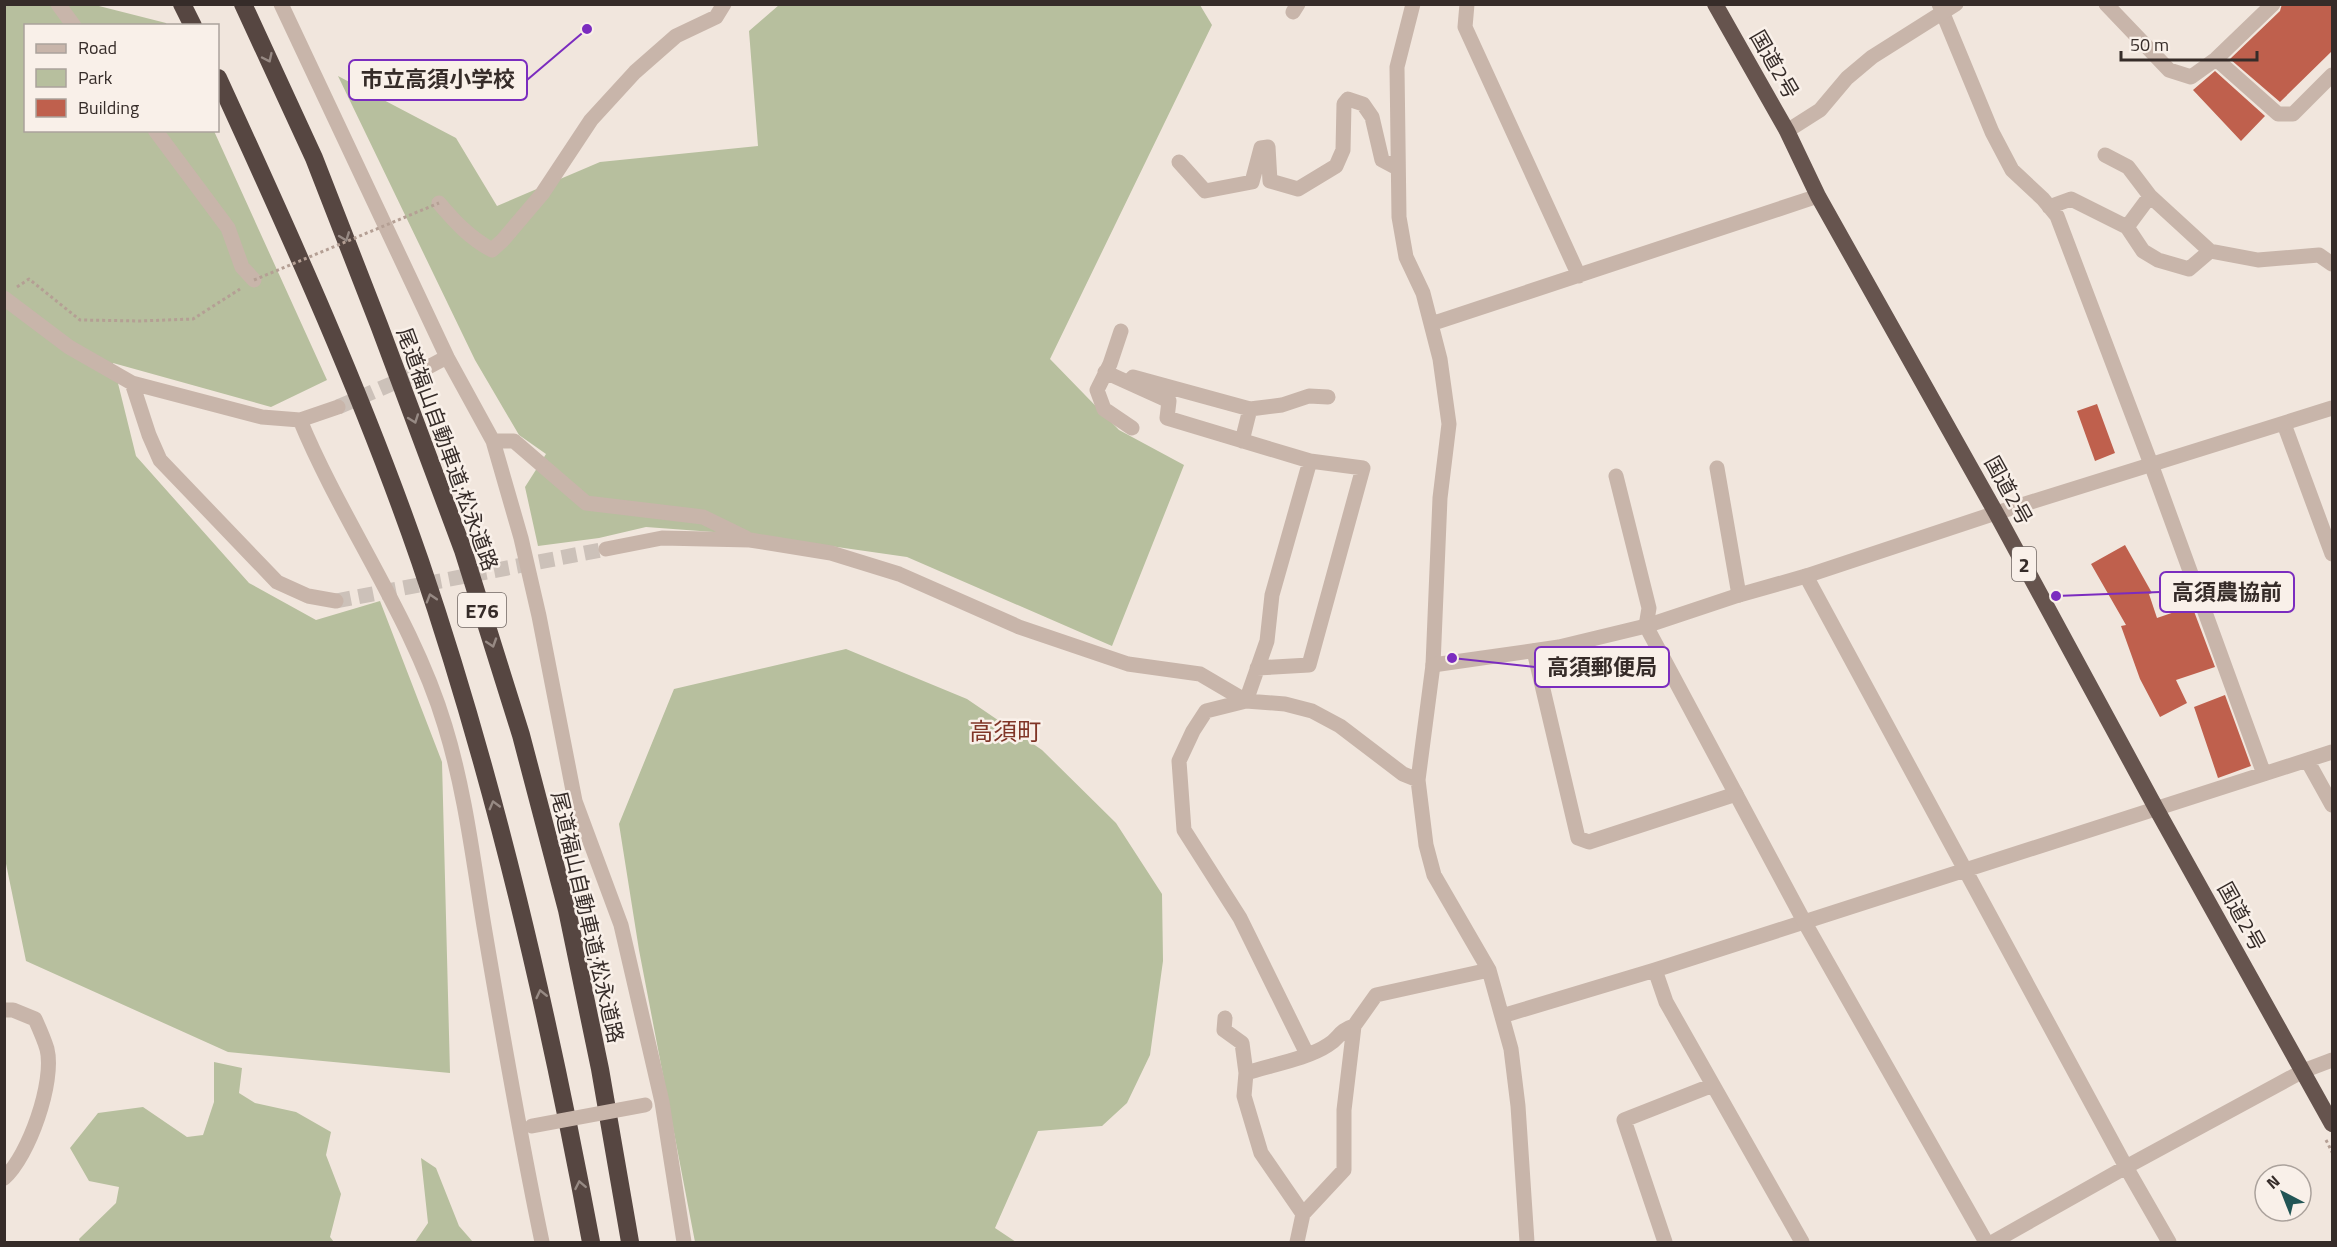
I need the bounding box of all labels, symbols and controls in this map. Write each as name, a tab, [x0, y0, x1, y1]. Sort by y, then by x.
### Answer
legend	[24, 24, 219, 132]
street label: 国道2号	[1742, 24, 1808, 104]
scale bar	[2121, 24, 2258, 62]
text: 50 m	[2130, 31, 2169, 58]
text: Road	[78, 34, 117, 61]
one-way arrow	[260, 51, 272, 62]
callout: 市立高須小学校	[349, 60, 527, 100]
text: 市立高須小学校	[361, 62, 515, 96]
text: Park	[78, 64, 113, 91]
text: Building	[78, 94, 139, 121]
one-way arrow	[338, 231, 350, 242]
street label: 尾道福山自動車道;松永道路	[389, 323, 507, 575]
one-way arrow	[407, 413, 419, 424]
street label: 国道2号	[1977, 450, 2041, 530]
road number: 2	[2012, 547, 2036, 581]
callout: 高須農協前	[2160, 572, 2294, 612]
text: 高須農協前	[2172, 575, 2282, 609]
one-way arrow	[426, 593, 439, 604]
road number: E76	[458, 593, 506, 627]
one-way arrow	[485, 637, 497, 648]
callout: 高須郵便局	[1535, 647, 1669, 687]
text: 高須郵便局	[1547, 650, 1657, 684]
district label: 高須町	[969, 713, 1041, 749]
street label: 尾道福山自動車道;松永道路	[543, 788, 633, 1046]
one-way arrow	[488, 800, 501, 810]
street label: 国道2号	[2210, 876, 2274, 956]
one-way arrow	[535, 989, 548, 999]
north arrow	[2253, 1163, 2313, 1223]
text: N	[2261, 1169, 2285, 1194]
one-way arrow	[575, 1180, 587, 1190]

